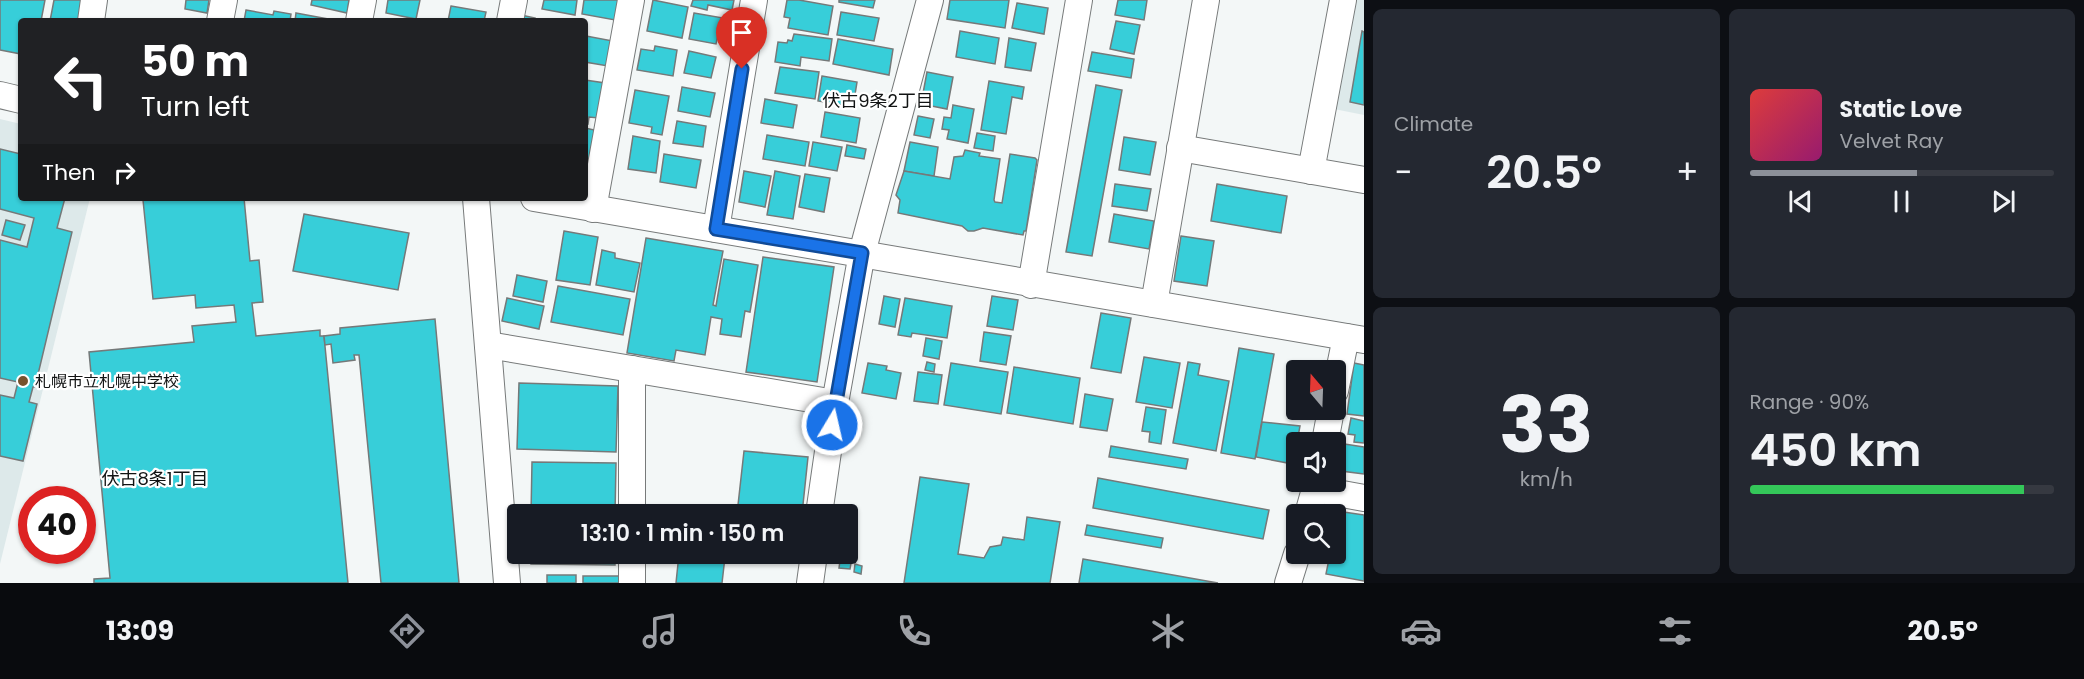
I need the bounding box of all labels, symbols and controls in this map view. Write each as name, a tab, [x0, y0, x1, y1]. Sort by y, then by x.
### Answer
pin	[716, 7, 767, 69]
icon: arrive	[725, 16, 758, 49]
text: 50 m	[141, 32, 249, 91]
icon: left	[42, 42, 120, 120]
text: Turn left	[141, 88, 250, 125]
district label: 伏古9条2丁目	[822, 88, 934, 113]
text: Static Love	[1840, 94, 1962, 125]
text: Climate	[1394, 110, 1473, 138]
text: Velvet Ray	[1840, 127, 1944, 155]
text: 20.5°	[1486, 141, 1602, 204]
text: −	[1394, 149, 1412, 196]
text: +	[1676, 149, 1698, 196]
icon: right	[108, 156, 141, 189]
text: Then	[42, 157, 96, 188]
icon: previous	[1784, 185, 1817, 218]
icon: pause	[1885, 185, 1918, 218]
icon: next	[1987, 185, 2020, 218]
north arrow	[1286, 360, 1346, 420]
map controls	[1286, 360, 1346, 564]
place label: 札幌市立札幌中学校	[35, 370, 179, 393]
text: 33	[1499, 370, 1593, 479]
marker: 札幌市立札幌中学校	[16, 374, 30, 388]
text: Range · 90%	[1750, 388, 1869, 416]
position arrow	[800, 393, 864, 457]
text: 450 km	[1750, 419, 1921, 482]
button: sound	[1286, 432, 1346, 492]
text: km/h	[1520, 465, 1573, 493]
district label: 伏古8条1丁目	[101, 466, 209, 491]
speed limit sign: 40	[18, 486, 96, 564]
button: search	[1286, 504, 1346, 564]
text: 13:10 · 1 min · 150 m	[581, 518, 784, 549]
icon: directions	[386, 610, 428, 652]
icon: music	[639, 610, 681, 652]
icon: phone	[893, 610, 935, 652]
icon: climate	[1147, 610, 1189, 652]
icon: car	[1400, 610, 1442, 652]
icon: filters	[1654, 610, 1696, 652]
text: 13:09	[106, 612, 174, 649]
text: 20.5°	[1907, 612, 1978, 649]

